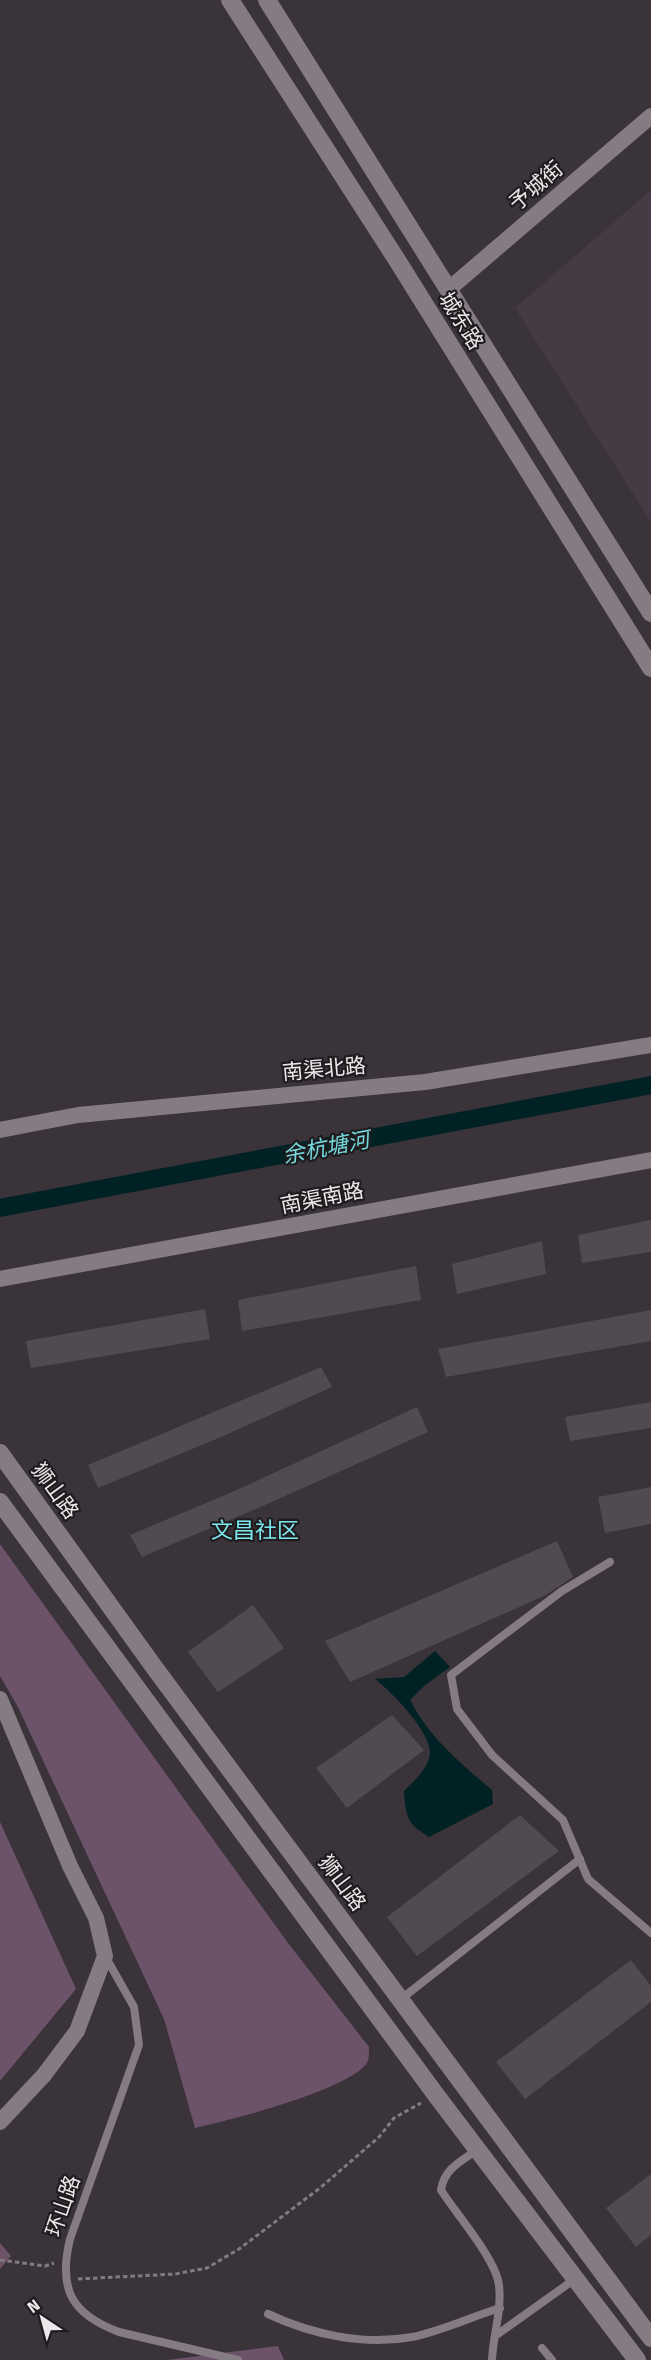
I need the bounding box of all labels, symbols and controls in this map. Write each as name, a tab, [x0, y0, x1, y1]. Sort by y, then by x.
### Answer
street label: 予城街	[504, 156, 568, 216]
street label: 城东路	[433, 287, 489, 355]
street label: 南渠北路	[281, 1052, 367, 1086]
water label: 余杭塘河	[280, 1125, 376, 1169]
street label: 南渠南路	[278, 1177, 366, 1219]
street label: 狮山路	[26, 1458, 84, 1524]
district label: 文昌社区	[211, 1517, 299, 1544]
street label: 狮山路	[313, 1850, 371, 1916]
street label: 环山路	[40, 2172, 86, 2240]
north arrow	[12, 2288, 72, 2348]
text: N	[24, 2295, 43, 2317]

